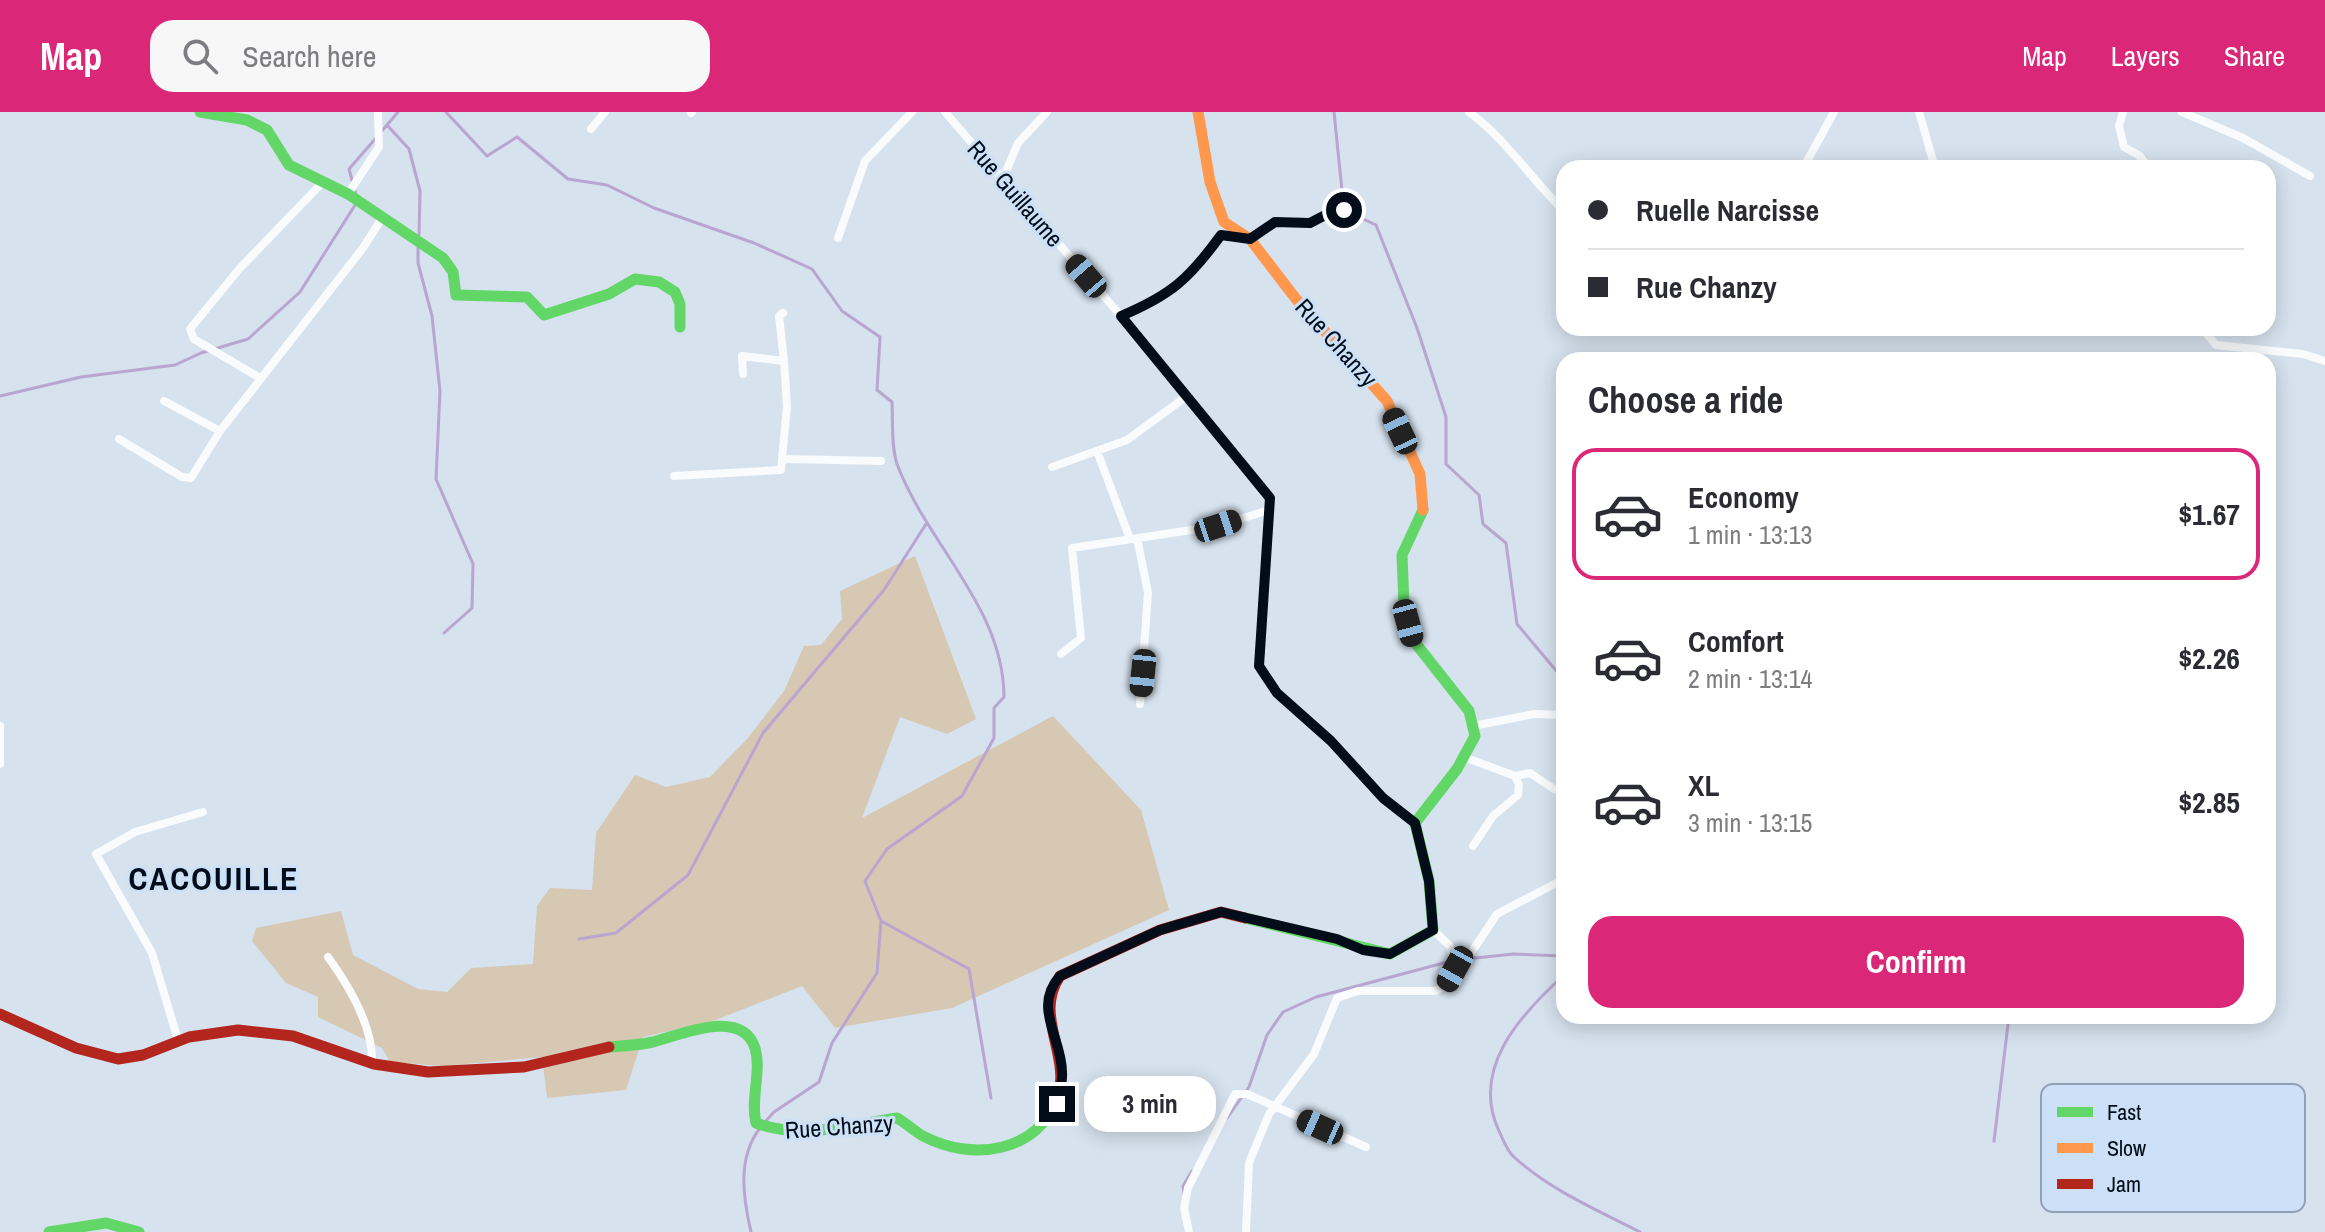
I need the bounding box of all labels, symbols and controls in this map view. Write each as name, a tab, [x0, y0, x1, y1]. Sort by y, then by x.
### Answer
search box	[150, 20, 710, 92]
text: Map	[40, 31, 102, 82]
icon: search	[178, 34, 222, 78]
text: Search here	[242, 36, 376, 76]
text: Map	[2022, 37, 2067, 75]
text: Layers	[2111, 37, 2180, 75]
text: Share	[2224, 37, 2285, 75]
street label: Rue Guillaume	[961, 133, 1071, 253]
text: Ruelle Narcisse	[1636, 190, 1819, 230]
route start	[1326, 192, 1362, 228]
car	[1061, 250, 1111, 302]
text: Rue Chanzy	[1636, 267, 1777, 307]
street label: Rue Chanzy	[1289, 291, 1385, 393]
text: Choose a ride	[1588, 376, 1783, 424]
car	[1379, 404, 1421, 458]
text: Economy	[1688, 477, 1799, 517]
icon: car	[1592, 478, 1664, 550]
text: $1.67	[2178, 494, 2240, 534]
car	[1191, 507, 1245, 545]
text: 1 min · 13:13	[1688, 517, 1812, 552]
car	[1390, 597, 1426, 649]
text: Comfort	[1688, 621, 1784, 661]
icon: car	[1592, 622, 1664, 694]
text: $2.26	[2178, 638, 2240, 678]
car	[1129, 648, 1157, 698]
text: 2 min · 13:14	[1688, 661, 1812, 696]
text: XL	[1688, 765, 1719, 805]
icon: car	[1592, 766, 1664, 838]
text: $2.85	[2178, 782, 2240, 822]
text: 3 min · 13:15	[1688, 805, 1812, 840]
district label: CACOUILLE	[128, 857, 300, 900]
button: Confirm	[1588, 916, 2244, 1008]
car	[1433, 942, 1477, 996]
callout: 3 min	[1085, 1076, 1217, 1132]
legend	[2041, 1084, 2305, 1212]
route end	[1039, 1086, 1075, 1122]
text: 3 min	[1122, 1086, 1178, 1121]
text: Fast	[2107, 1097, 2141, 1127]
street label: Rue Chanzy	[784, 1106, 894, 1146]
car	[1293, 1106, 1347, 1148]
text: Slow	[2107, 1133, 2146, 1163]
text: Jam	[2107, 1169, 2141, 1199]

